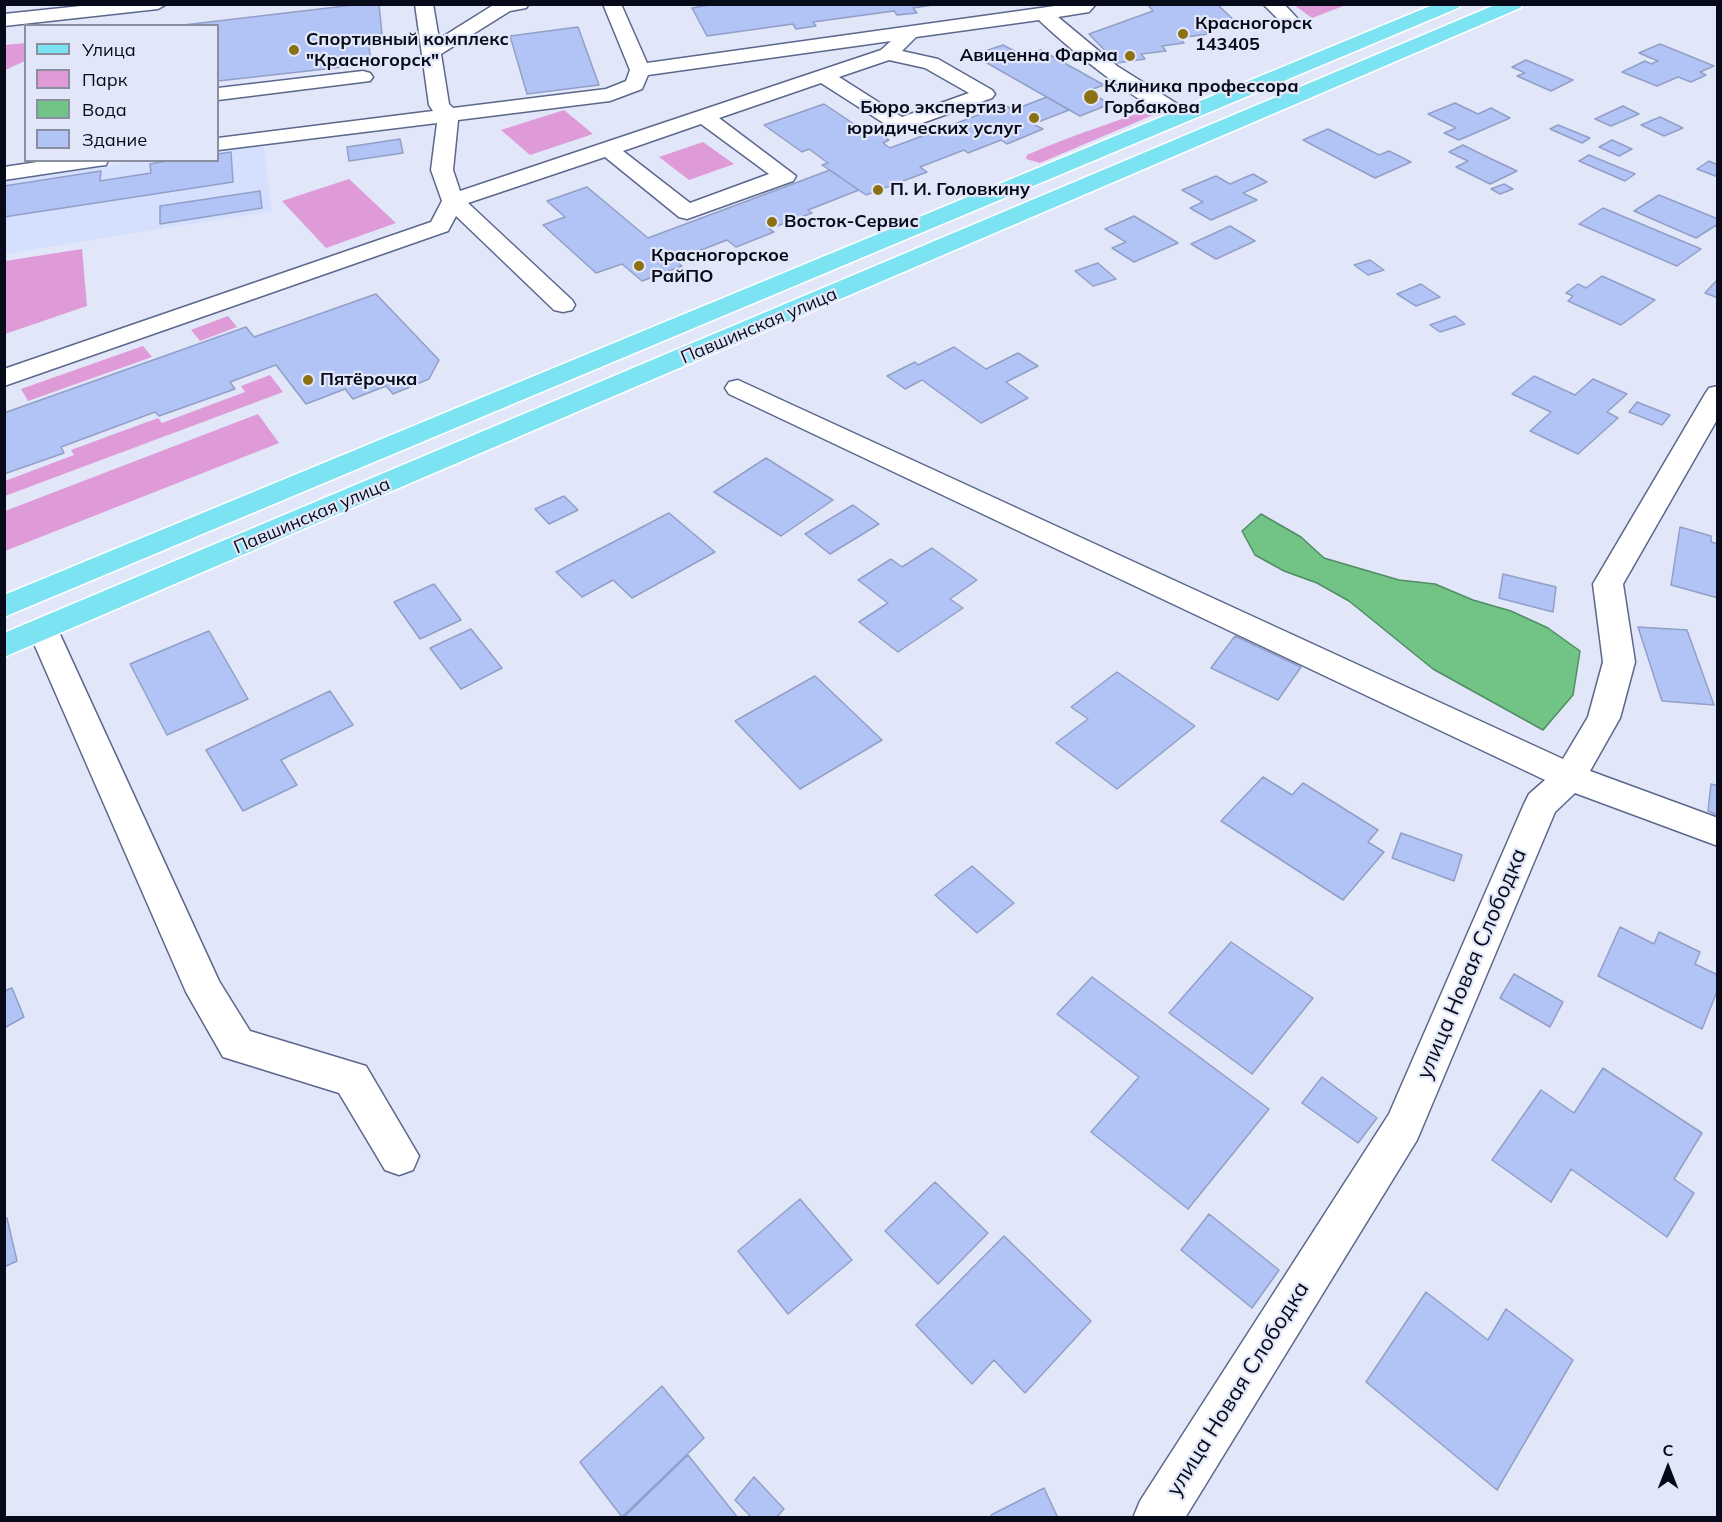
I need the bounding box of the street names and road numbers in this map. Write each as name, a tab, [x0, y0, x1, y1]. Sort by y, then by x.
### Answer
street label: Павшинская улица	[678, 283, 840, 369]
street label: Павшинская улица	[231, 473, 393, 559]
street label: улица Новая Слободка	[1411, 845, 1533, 1083]
street label: улица Новая Слободка	[1161, 1277, 1315, 1501]

